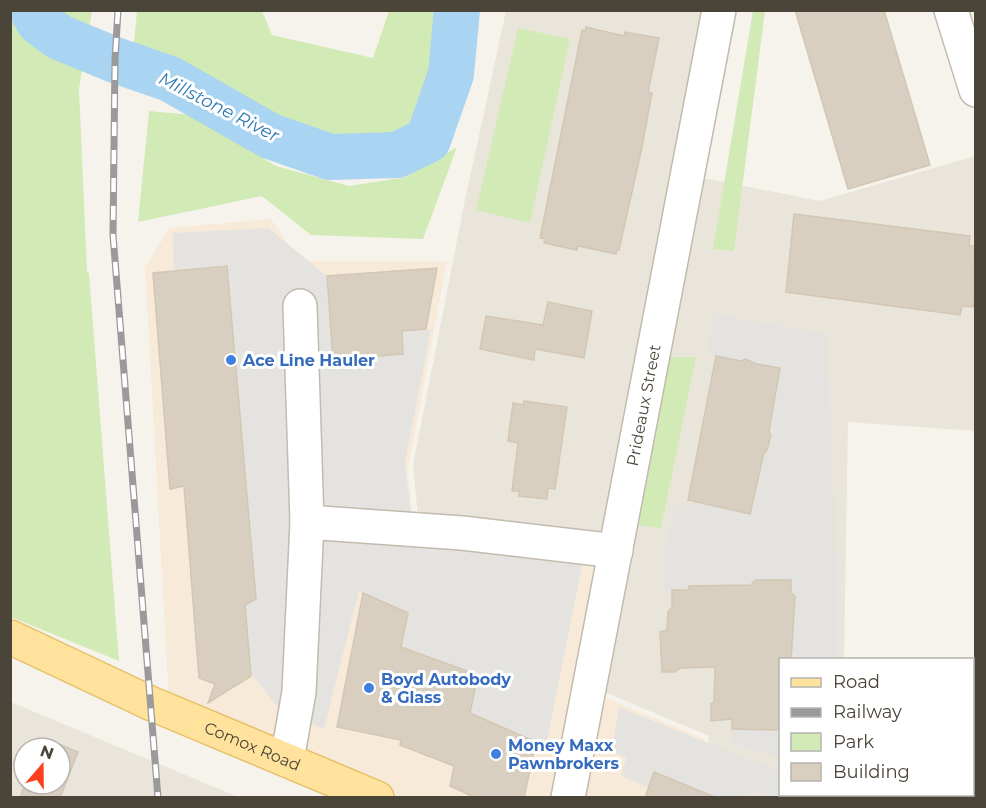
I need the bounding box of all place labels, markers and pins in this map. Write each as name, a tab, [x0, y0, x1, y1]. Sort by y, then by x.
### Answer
place label: Ace Line Hauler	[242, 351, 375, 370]
marker: Ace Line Hauler	[224, 353, 238, 367]
place label: Boyd Autobody & Glass	[381, 670, 511, 707]
marker: Boyd Autobody & Glass	[362, 681, 376, 695]
place label: Money Maxx Pawnbrokers	[508, 736, 620, 773]
marker: Money Maxx Pawnbrokers	[489, 747, 503, 761]

